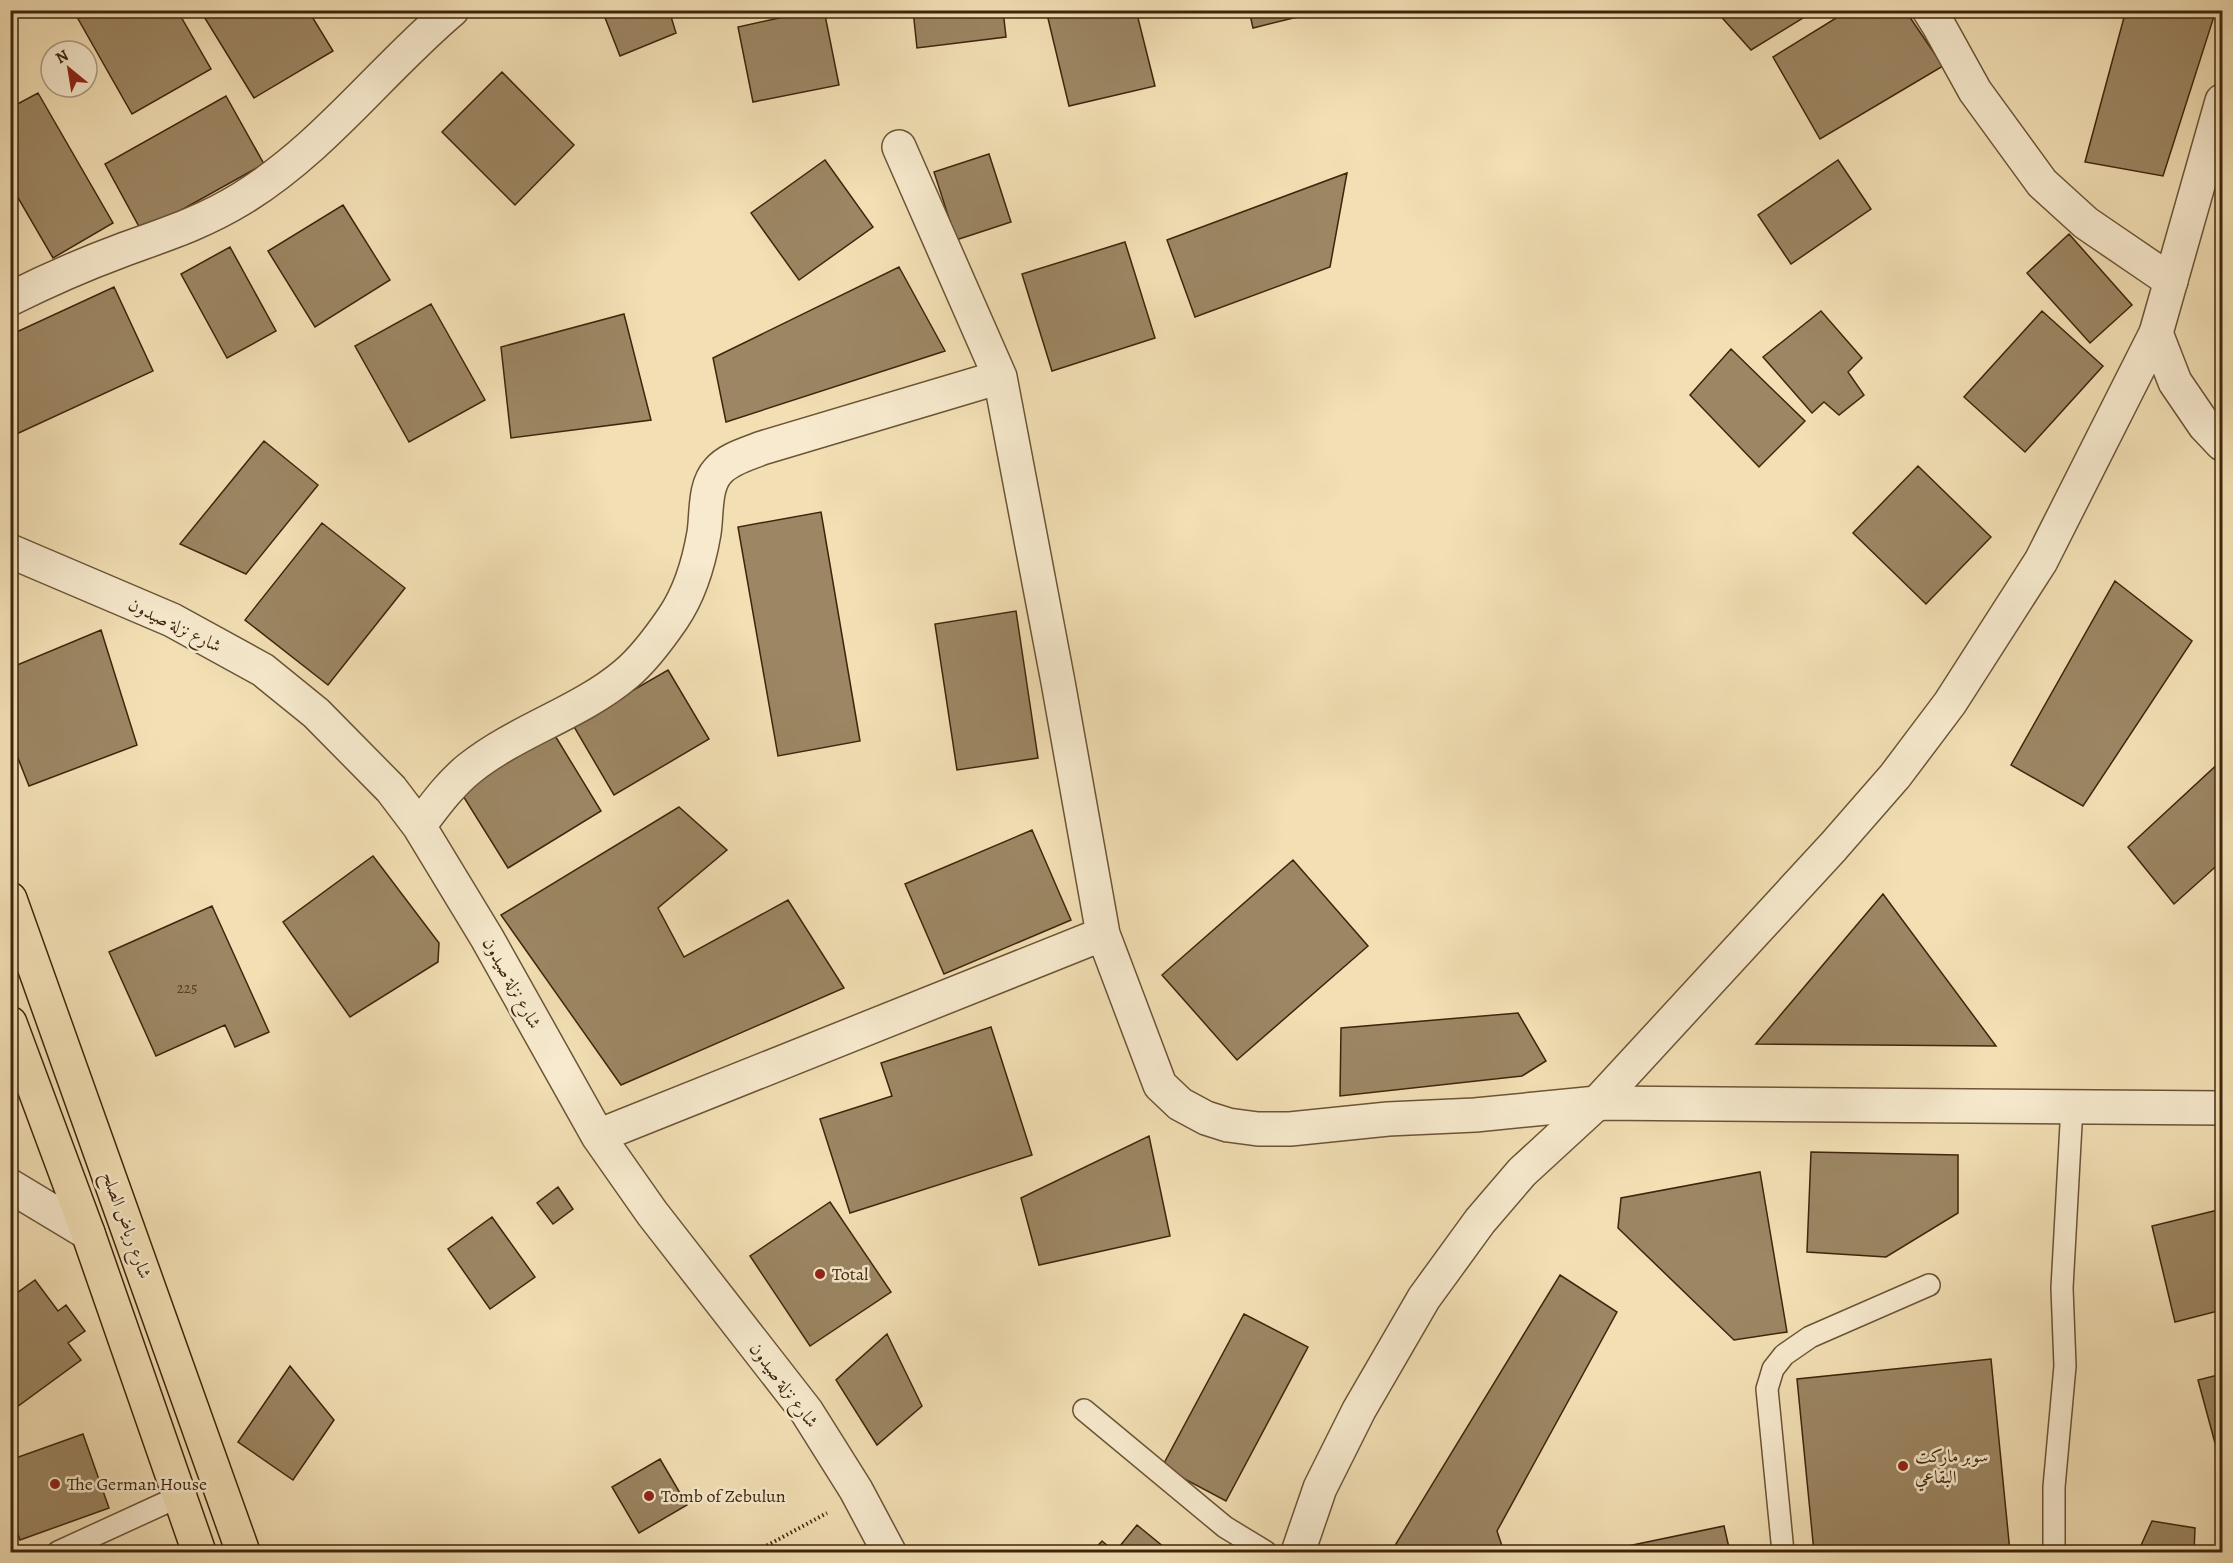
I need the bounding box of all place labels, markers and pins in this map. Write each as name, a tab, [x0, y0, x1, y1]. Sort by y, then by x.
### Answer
place label: Total	[832, 1262, 869, 1286]
marker: Total	[813, 1267, 827, 1281]
place label: سوبر ماركت البقاعي	[1915, 1444, 1988, 1492]
marker: سوبر ماركت البقاعي	[1896, 1459, 1910, 1473]
place label: The German House	[67, 1472, 207, 1496]
marker: The German House	[48, 1477, 62, 1491]
place label: Tomb of Zebulun	[661, 1484, 786, 1508]
marker: Tomb of Zebulun	[642, 1489, 656, 1503]

